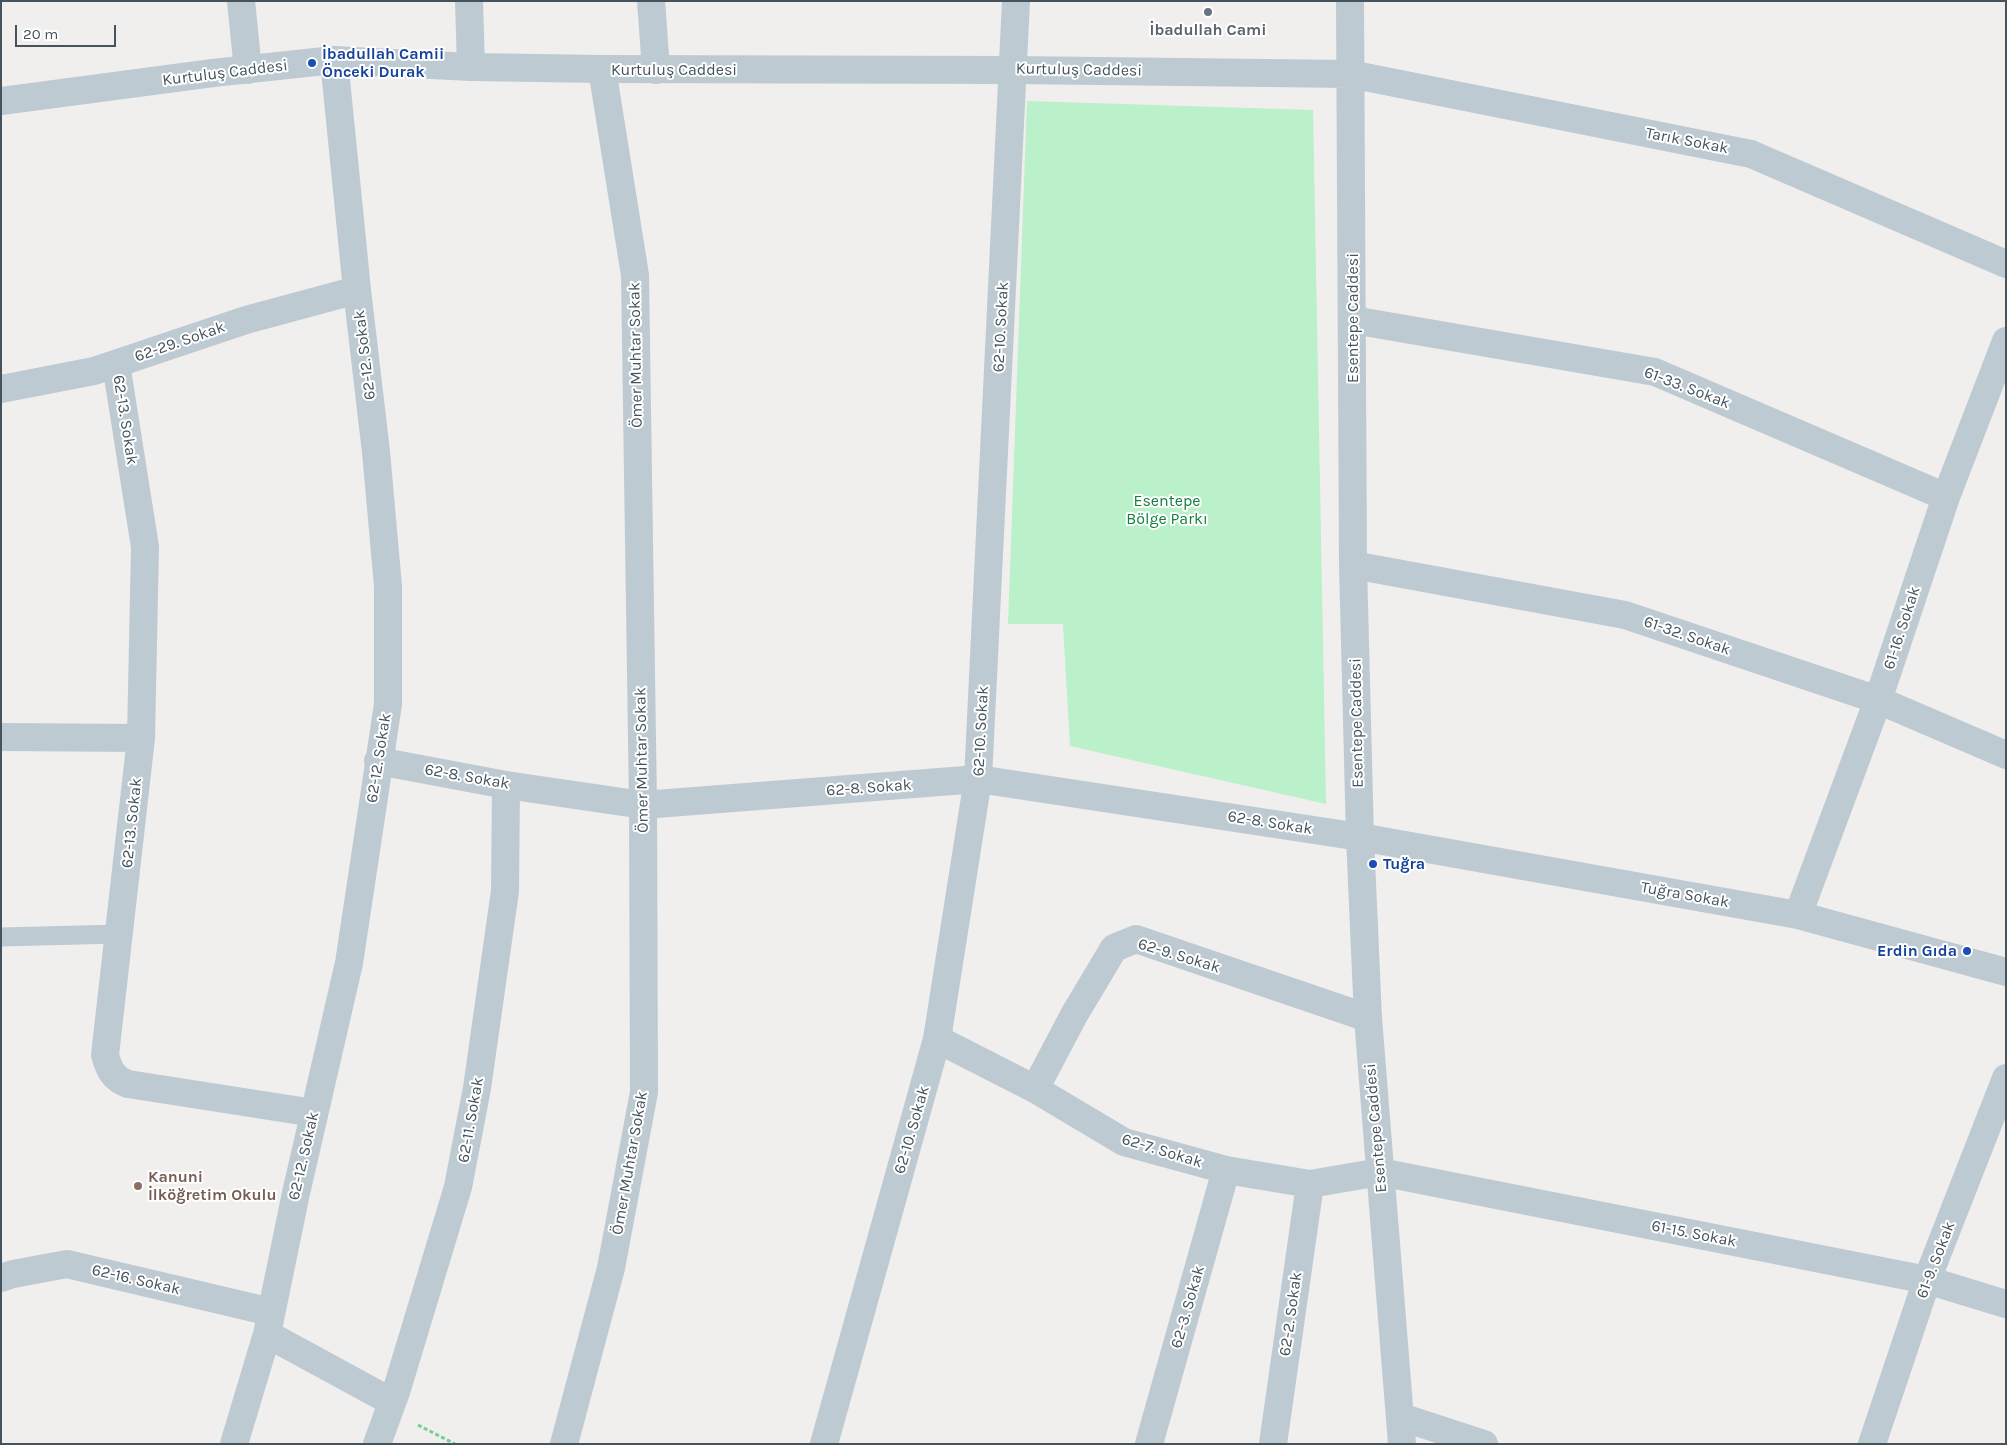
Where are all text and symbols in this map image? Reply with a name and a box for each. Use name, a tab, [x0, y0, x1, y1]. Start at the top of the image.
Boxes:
marker: İbadullah Cami	[1202, 6, 1214, 18]
scale bar	[18, 15, 119, 47]
place label: İbadullah Cami	[1150, 20, 1266, 40]
text: 20 m	[23, 25, 58, 43]
place label: İbadullah Camii Önceki Durak	[322, 44, 444, 82]
street label: Kurtuluş Caddesi	[161, 56, 289, 90]
marker: İbadullah Camii Önceki Durak	[306, 57, 318, 69]
street label: Kurtuluş Caddesi	[1016, 59, 1142, 81]
street label: Kurtuluş Caddesi	[611, 60, 737, 80]
street label: Tarık Sokak	[1644, 124, 1730, 158]
street label: Esentepe Caddesi	[1343, 253, 1363, 383]
street label: 62-10. Sokak	[989, 281, 1013, 373]
street label: Ömer Muhtar Sokak	[625, 282, 647, 428]
street label: 62-12. Sokak	[350, 309, 380, 401]
street label: 62-29. Sokak	[132, 318, 228, 366]
street label: 61-33. Sokak	[1641, 363, 1733, 413]
street label: 62-13. Sokak	[108, 374, 142, 466]
park label: Esentepe Bölge Parkı	[1126, 491, 1208, 529]
street label: 61-16. Sokak	[1880, 584, 1924, 672]
street label: 61-32. Sokak	[1641, 612, 1733, 660]
street label: Esentepe Caddesi	[1346, 658, 1368, 788]
street label: 62-10. Sokak	[969, 685, 993, 777]
street label: Ömer Muhtar Sokak	[631, 687, 653, 833]
street label: 62-12. Sokak	[362, 712, 396, 804]
street label: 62-8. Sokak	[423, 760, 511, 794]
street label: 62-8. Sokak	[826, 775, 912, 801]
street label: 62-13. Sokak	[118, 777, 146, 869]
street label: 62-8. Sokak	[1226, 807, 1314, 839]
place label: Tuğra	[1383, 854, 1425, 874]
marker: Tuğra	[1367, 858, 1379, 870]
street label: Tuğra Sokak	[1639, 878, 1731, 912]
street label: 62-9. Sokak	[1135, 934, 1223, 978]
place label: Erdin Gıda	[1877, 941, 1957, 961]
marker: Erdin Gıda	[1961, 945, 1973, 957]
street label: Esentepe Caddesi	[1361, 1062, 1391, 1194]
street label: 62-11. Sokak	[454, 1076, 488, 1164]
street label: 62-10. Sokak	[890, 1084, 934, 1176]
street label: Ömer Muhtar Sokak	[608, 1090, 652, 1236]
street label: 62-12. Sokak	[284, 1110, 324, 1202]
street label: 62-7. Sokak	[1119, 1130, 1205, 1172]
place label: Kanuni İlköğretim Okulu	[148, 1167, 276, 1205]
marker: Kanuni İlköğretim Okulu	[132, 1180, 144, 1192]
street label: 61-15. Sokak	[1650, 1216, 1738, 1252]
street label: 61-9. Sokak	[1912, 1219, 1960, 1301]
street label: 62-16. Sokak	[90, 1260, 182, 1300]
street label: 62-3. Sokak	[1167, 1263, 1209, 1351]
street label: 62-2. Sokak	[1276, 1270, 1306, 1358]

